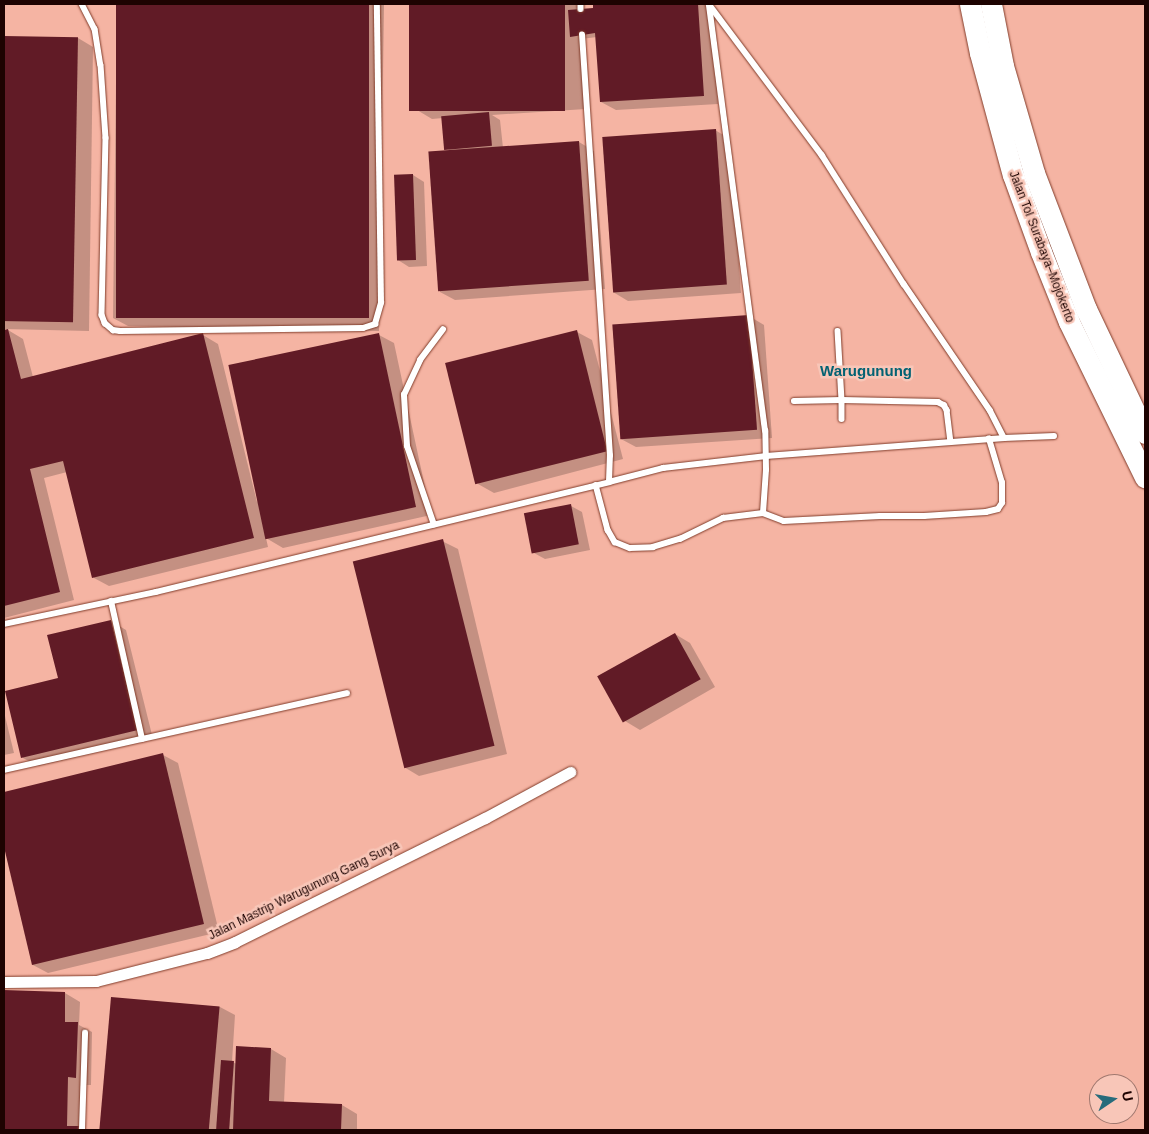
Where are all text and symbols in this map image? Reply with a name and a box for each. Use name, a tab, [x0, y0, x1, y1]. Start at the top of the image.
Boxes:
street label: Jalan Tol Surabaya–Mojokerto	[1005, 169, 1077, 325]
district label: Warugunung	[820, 362, 912, 380]
street label: Jalan Mastrip Warugunung Gang Surya	[206, 838, 402, 944]
north arrow	[1089, 1074, 1139, 1124]
text: U	[1119, 1089, 1137, 1103]

